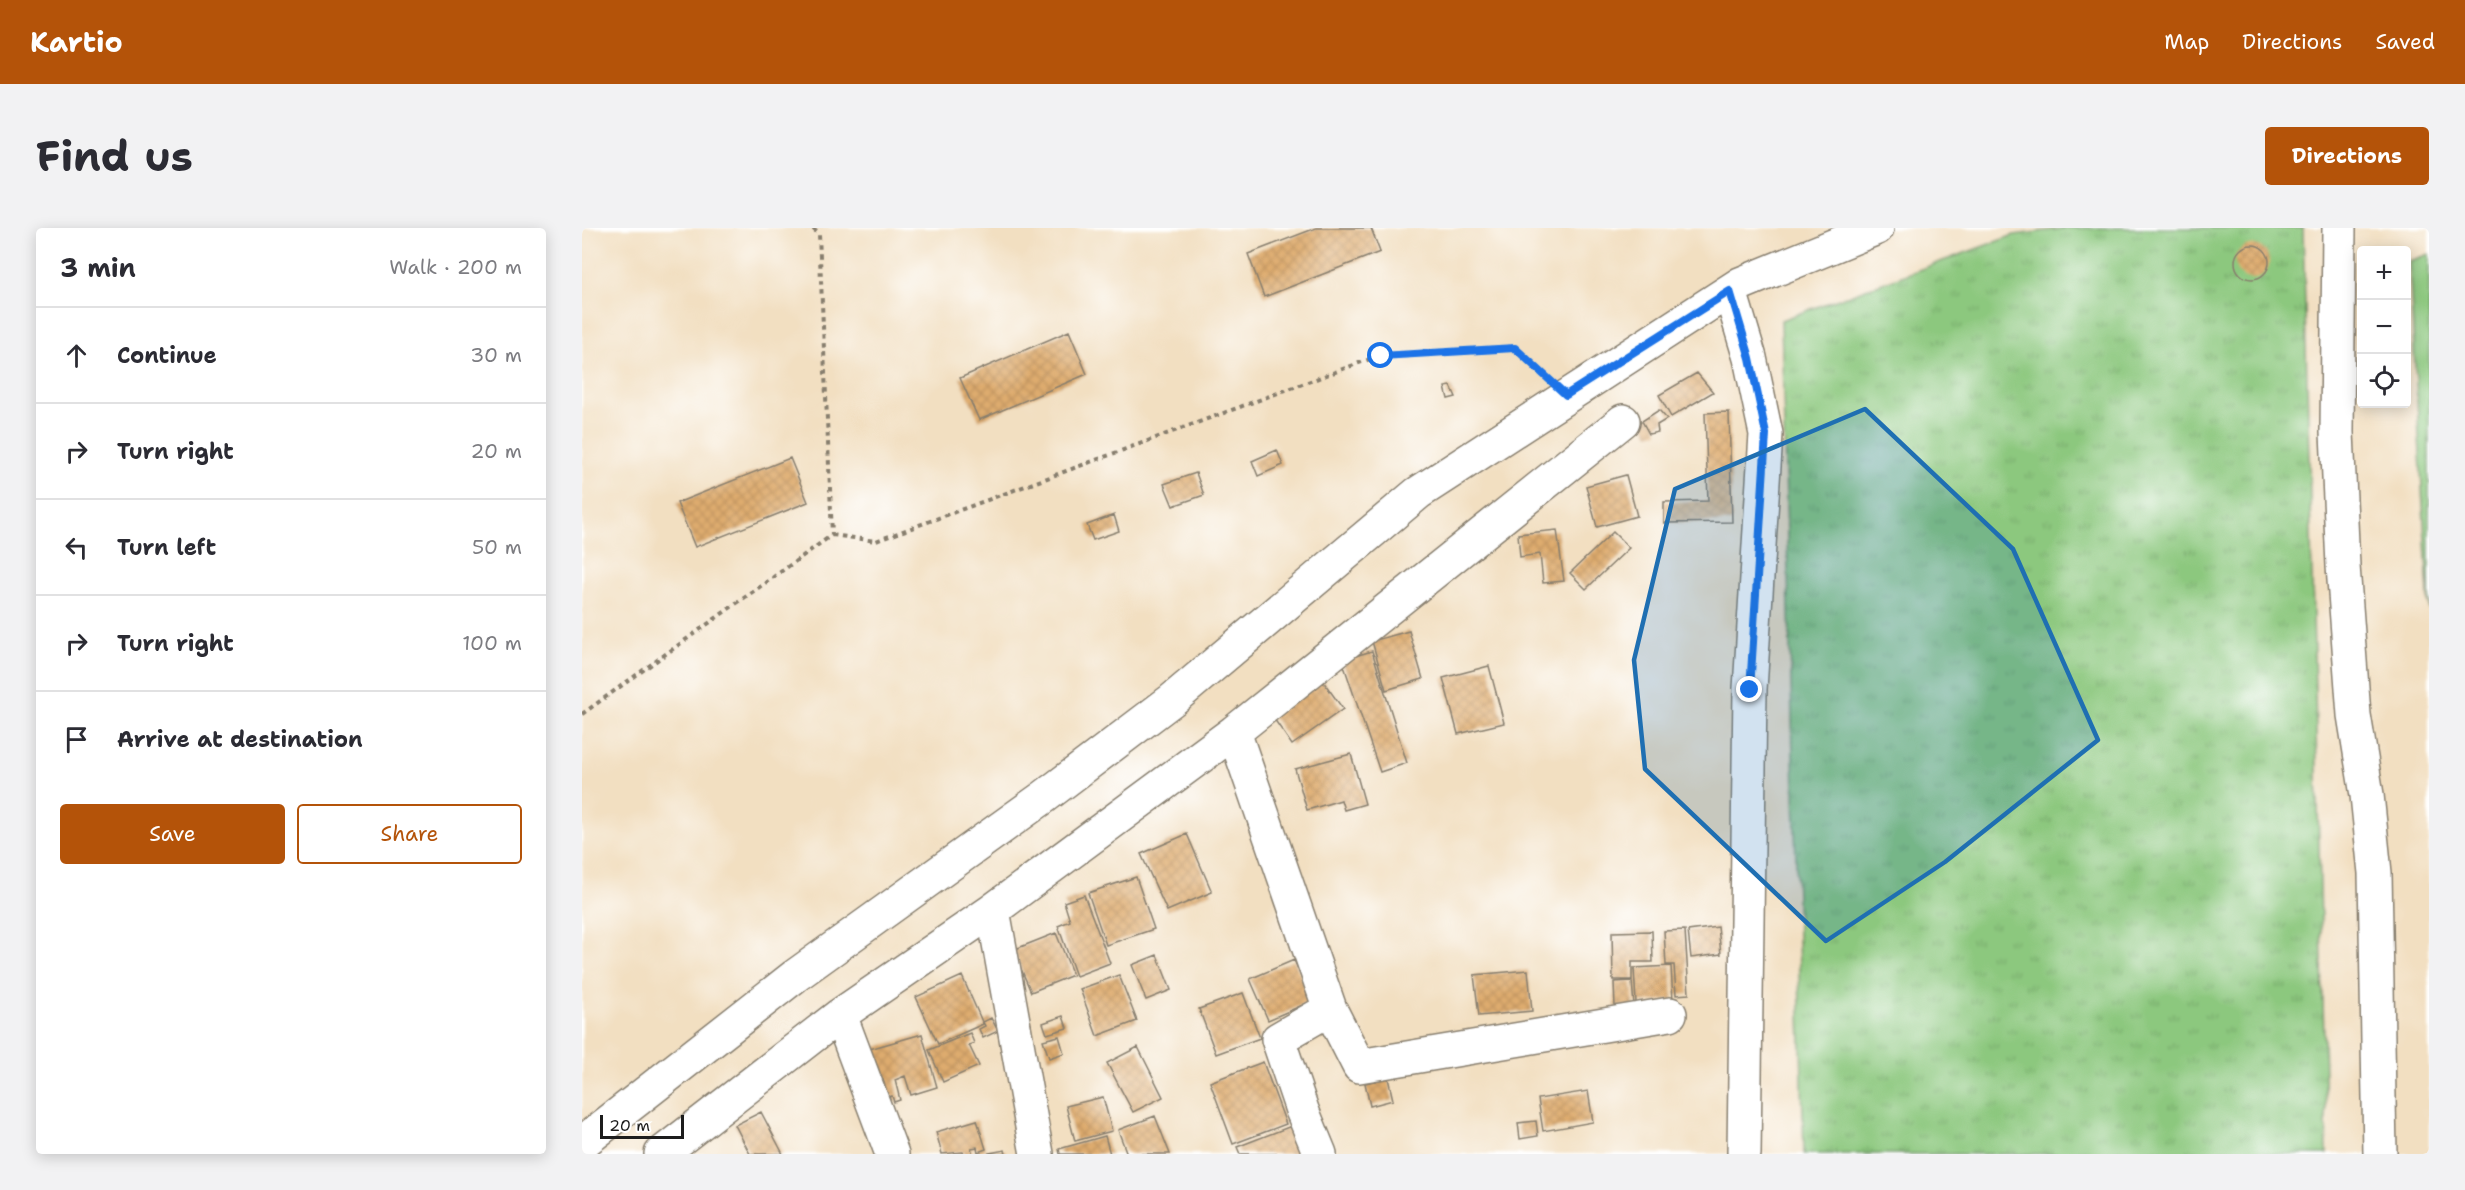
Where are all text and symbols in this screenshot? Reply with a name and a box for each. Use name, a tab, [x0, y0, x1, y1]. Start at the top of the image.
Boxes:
text: Kartio	[30, 23, 123, 61]
text: Map	[2164, 28, 2209, 56]
text: Directions	[2242, 28, 2342, 56]
text: Saved	[2375, 28, 2435, 56]
button: Directions	[2265, 127, 2429, 185]
text: Find us	[36, 128, 193, 184]
map controls	[2357, 246, 2411, 408]
button: +	[2357, 246, 2411, 300]
text: 3 min	[60, 250, 136, 285]
text: Walk · 200 m	[389, 254, 522, 280]
button: −	[2357, 300, 2411, 354]
icon: ahead	[60, 339, 93, 372]
text: Continue	[117, 341, 217, 370]
text: 30 m	[470, 342, 522, 368]
route start	[1367, 342, 1393, 368]
button: locate	[2357, 354, 2411, 408]
icon: right	[60, 435, 93, 468]
text: Turn right	[117, 437, 234, 466]
text: 20 m	[471, 438, 522, 464]
icon: left	[60, 531, 93, 564]
text: Turn left	[117, 533, 216, 562]
text: 50 m	[472, 534, 522, 560]
icon: right	[60, 627, 93, 660]
text: Turn right	[117, 629, 234, 658]
text: 100 m	[462, 630, 522, 656]
route end	[1736, 676, 1762, 702]
icon: arrive	[60, 723, 93, 756]
text: Arrive at destination	[117, 725, 363, 754]
button: Save	[60, 804, 285, 864]
button: Share	[297, 804, 522, 864]
scale bar	[600, 1112, 684, 1140]
text: 20 m	[609, 1115, 650, 1136]

